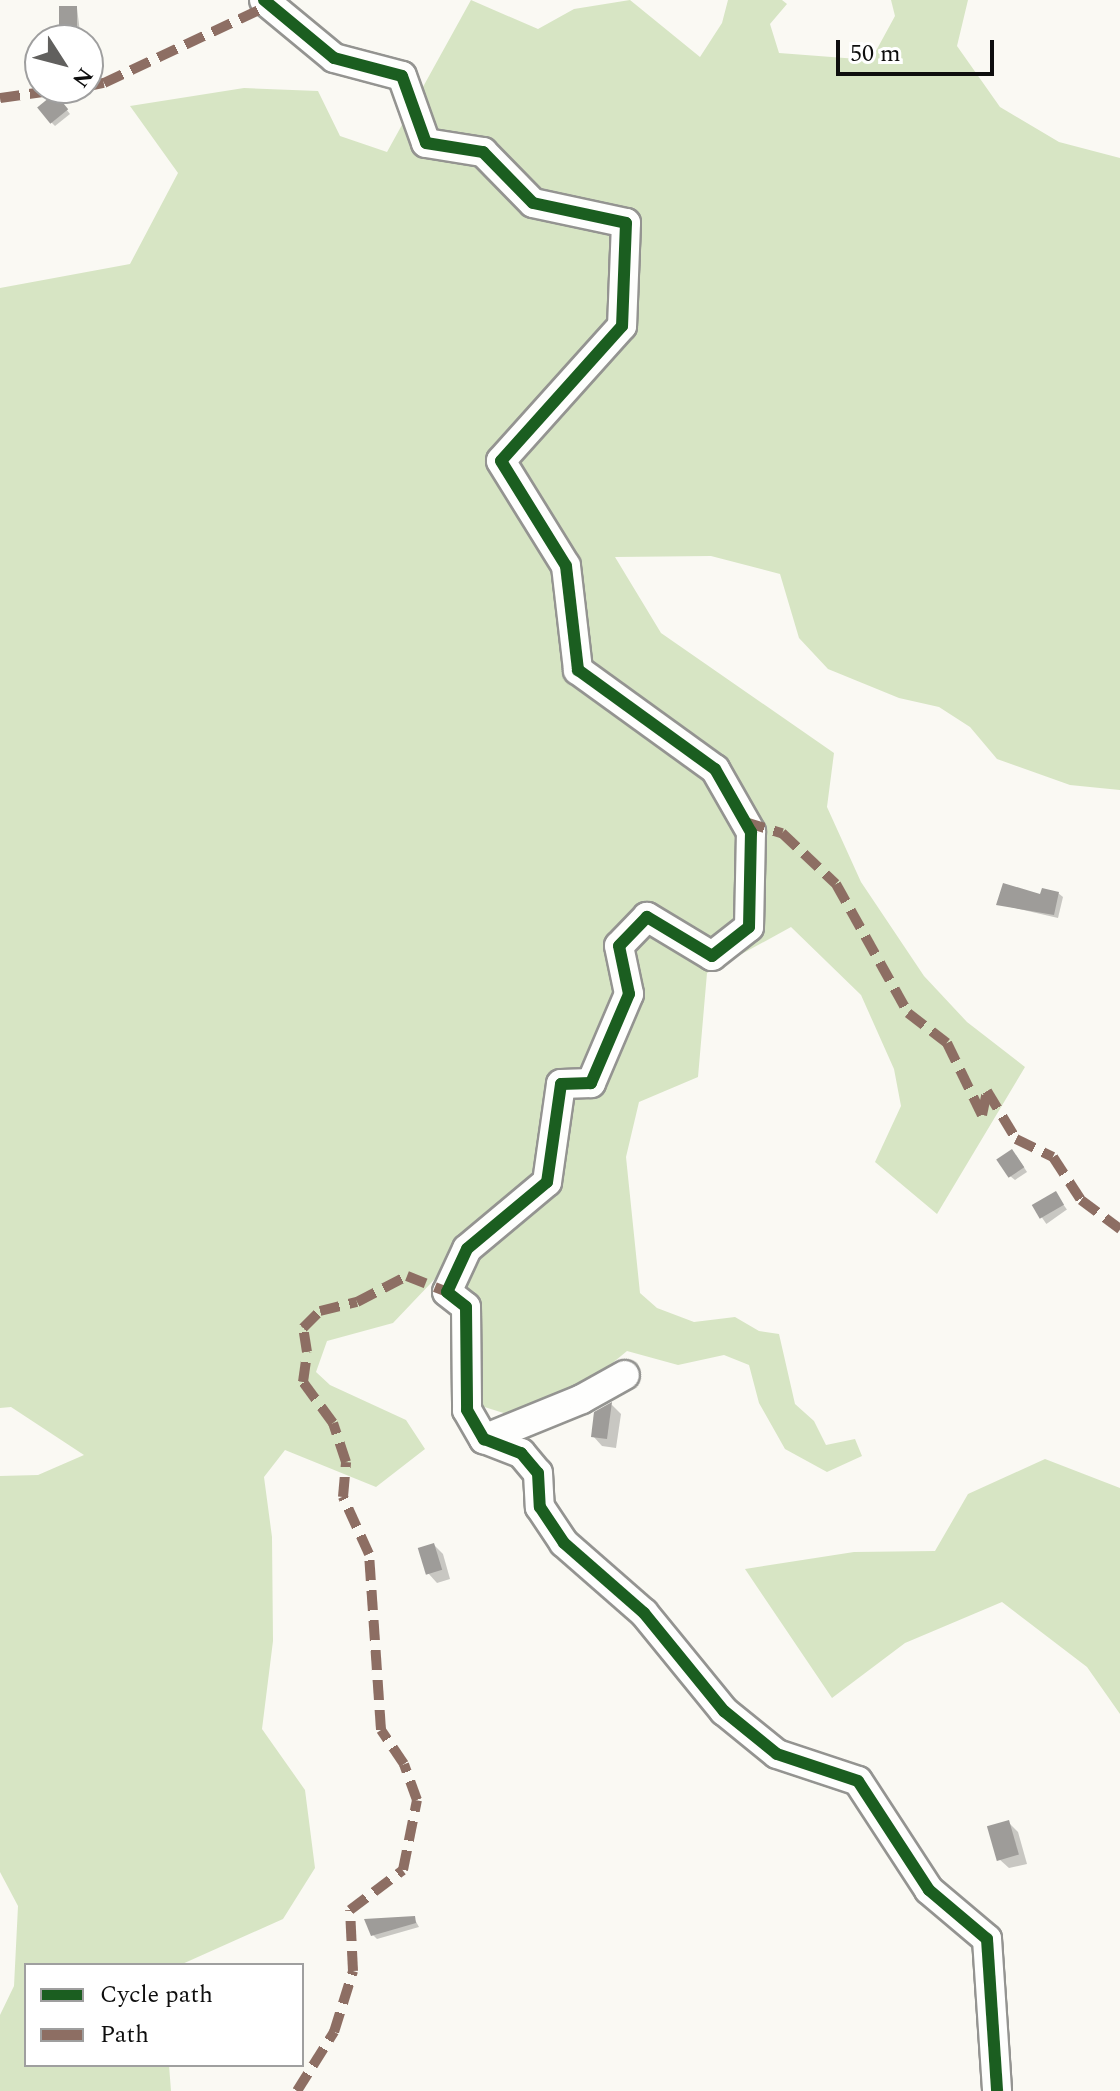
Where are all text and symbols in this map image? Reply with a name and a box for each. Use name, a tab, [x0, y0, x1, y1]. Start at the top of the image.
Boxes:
north arrow	[24, 24, 104, 104]
scale bar	[840, 24, 998, 74]
text: 50 m	[850, 36, 901, 72]
text: N	[64, 60, 101, 94]
legend	[24, 1963, 304, 2067]
text: Cycle path	[100, 1977, 213, 2013]
text: Path	[100, 2017, 149, 2053]

